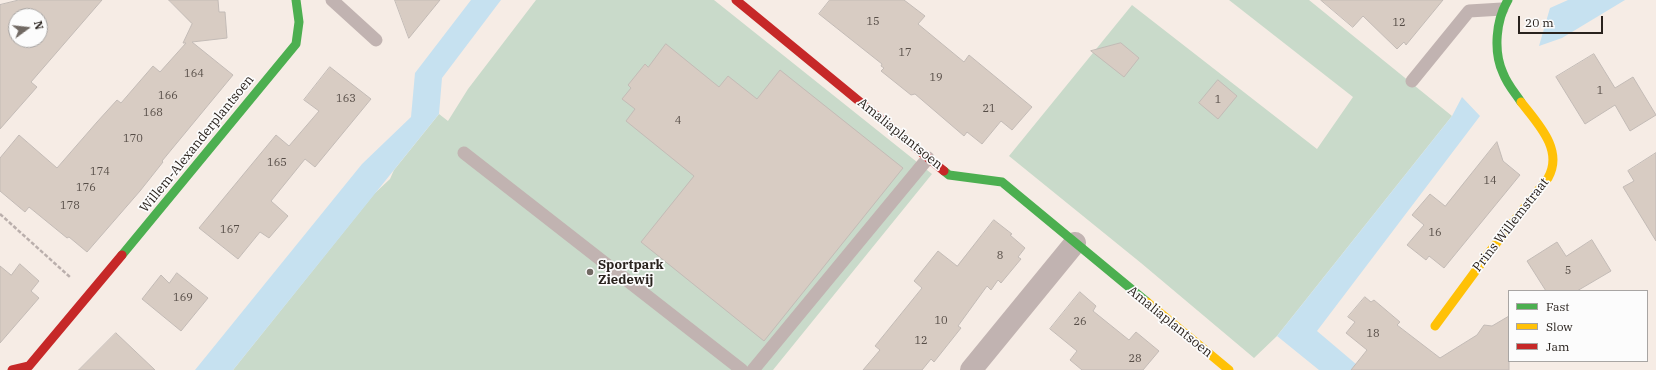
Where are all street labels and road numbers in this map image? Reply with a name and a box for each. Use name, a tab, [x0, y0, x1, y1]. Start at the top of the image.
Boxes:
street label: Willem-Alexanderplantsoen	[137, 72, 257, 216]
street label: Amaliaplantsoen	[855, 95, 945, 173]
street label: Prins Willemstraat	[1470, 175, 1552, 275]
street label: Amaliaplantsoen	[1125, 283, 1215, 361]

